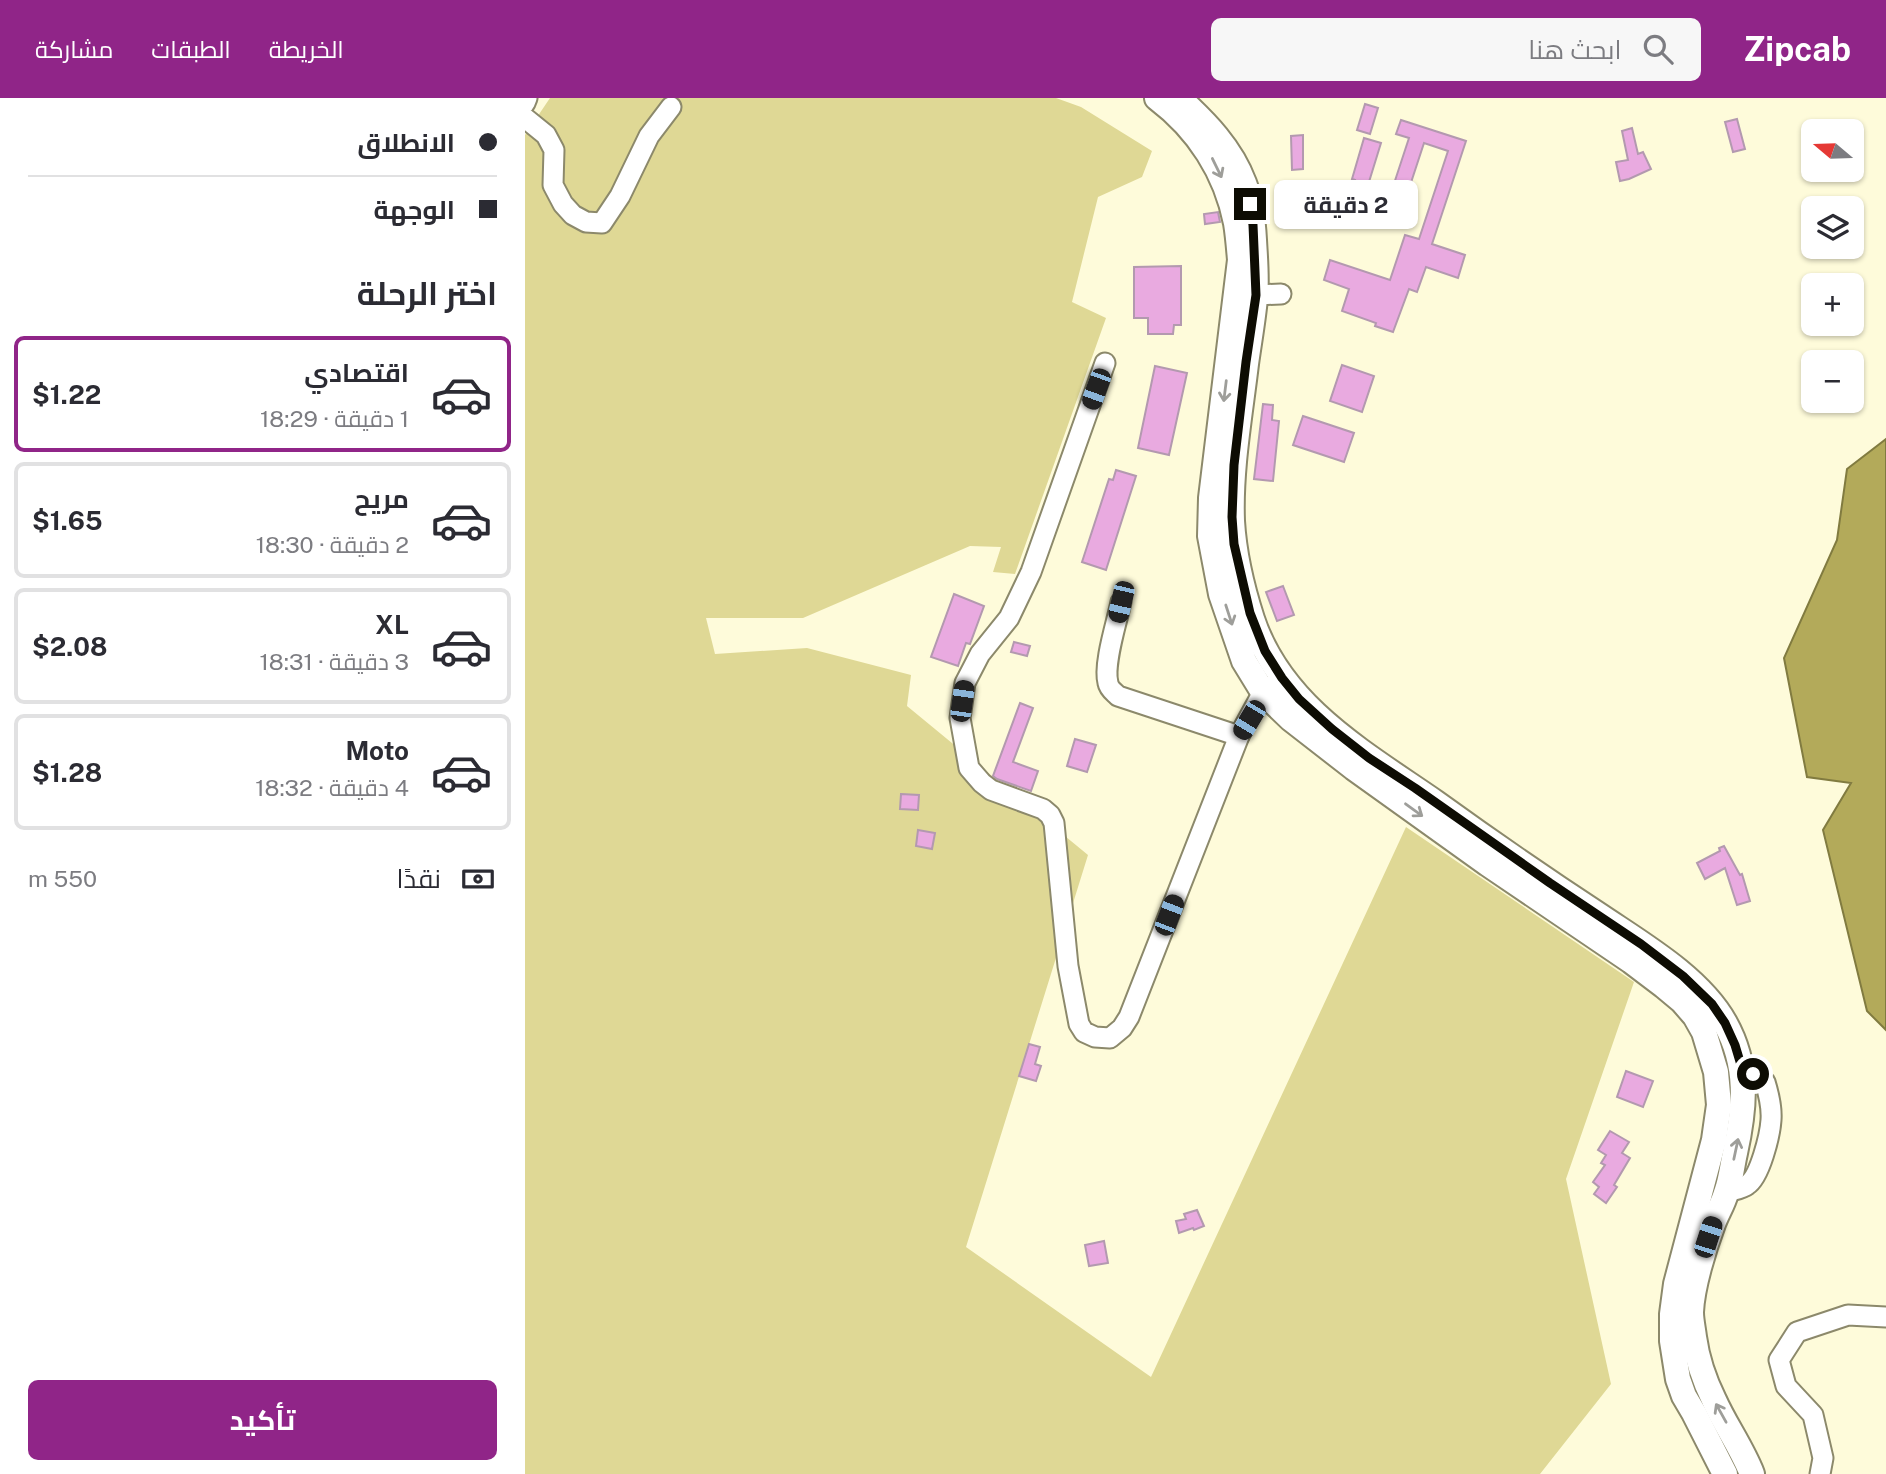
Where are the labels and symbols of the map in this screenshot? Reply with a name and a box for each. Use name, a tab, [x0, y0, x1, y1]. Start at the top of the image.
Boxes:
north arrow	[1801, 119, 1864, 182]
one-way arrow	[1210, 157, 1224, 178]
callout: 2 دقيقة	[1275, 180, 1418, 228]
route end	[1234, 188, 1266, 220]
car	[1079, 366, 1114, 412]
one-way arrow	[1218, 379, 1231, 401]
car	[1107, 579, 1136, 625]
one-way arrow	[1223, 604, 1236, 626]
car	[949, 679, 976, 723]
car	[1230, 697, 1269, 743]
one-way arrow	[1404, 803, 1423, 817]
car	[1152, 892, 1187, 938]
route start	[1737, 1058, 1769, 1090]
one-way arrow	[1730, 1138, 1743, 1161]
car	[1692, 1214, 1725, 1260]
one-way arrow	[1713, 1404, 1727, 1424]

